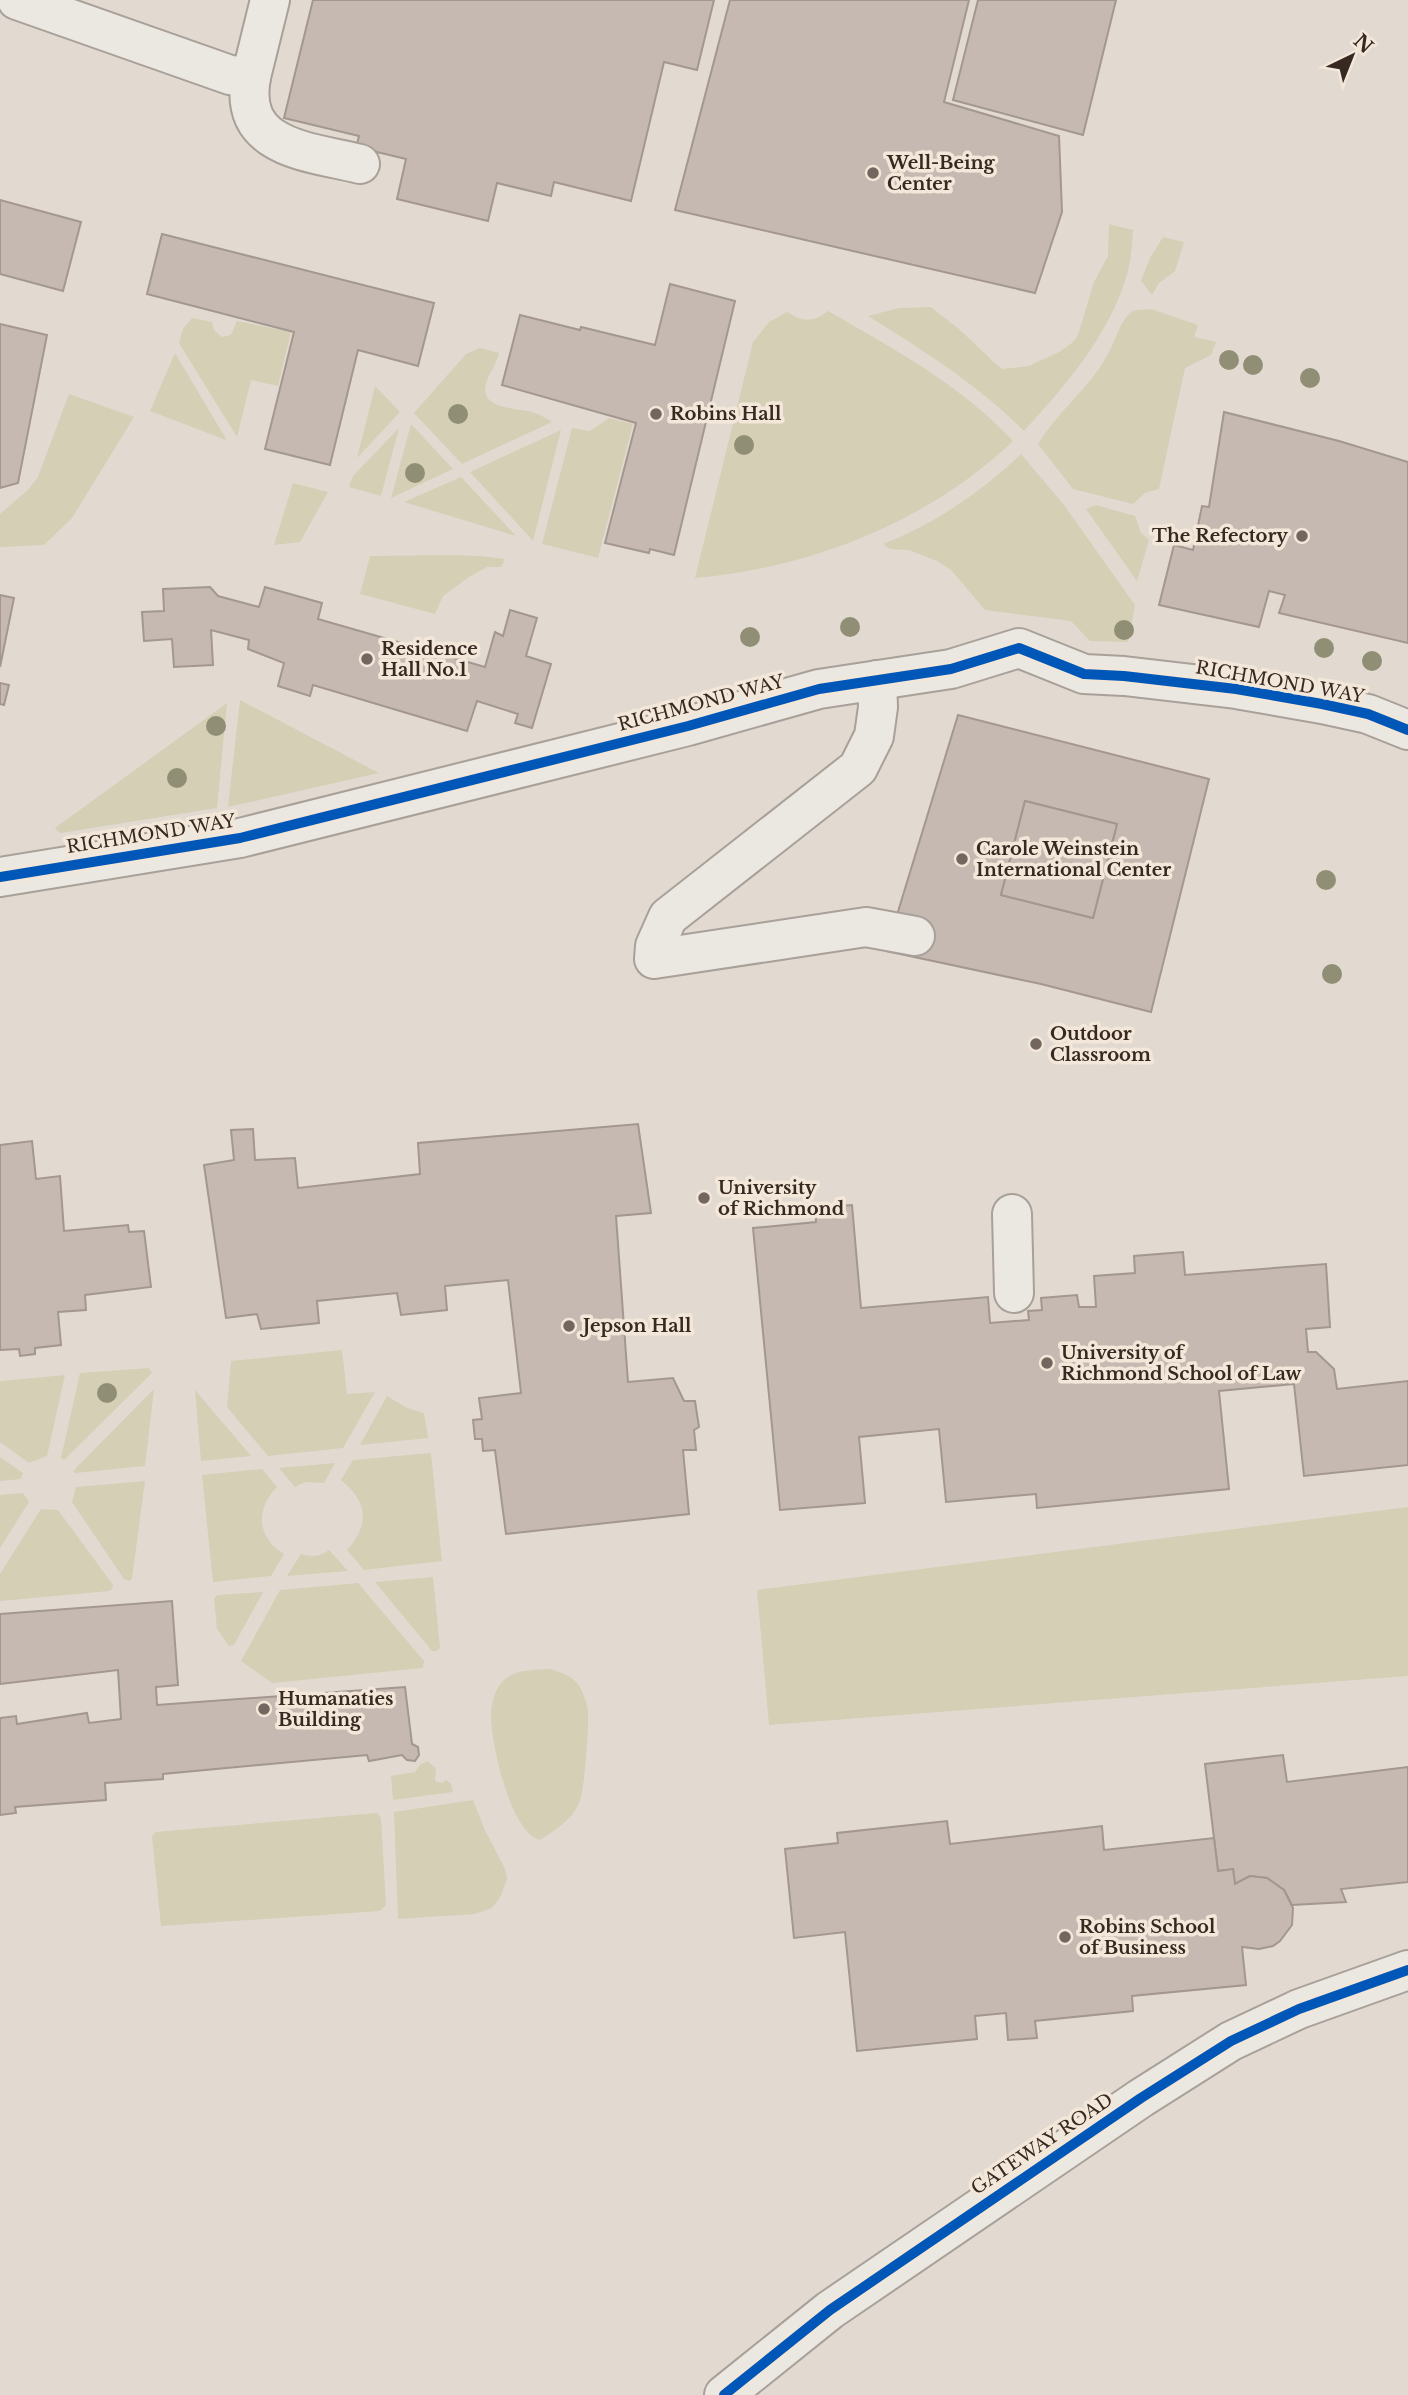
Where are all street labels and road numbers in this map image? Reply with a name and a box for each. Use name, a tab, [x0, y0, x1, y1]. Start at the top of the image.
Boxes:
street label: RICHMOND WAY	[1194, 656, 1367, 708]
street label: RICHMOND WAY	[616, 670, 787, 736]
street label: RICHMOND WAY	[65, 810, 238, 858]
street label: GATEWAY ROAD	[967, 2089, 1117, 2199]

